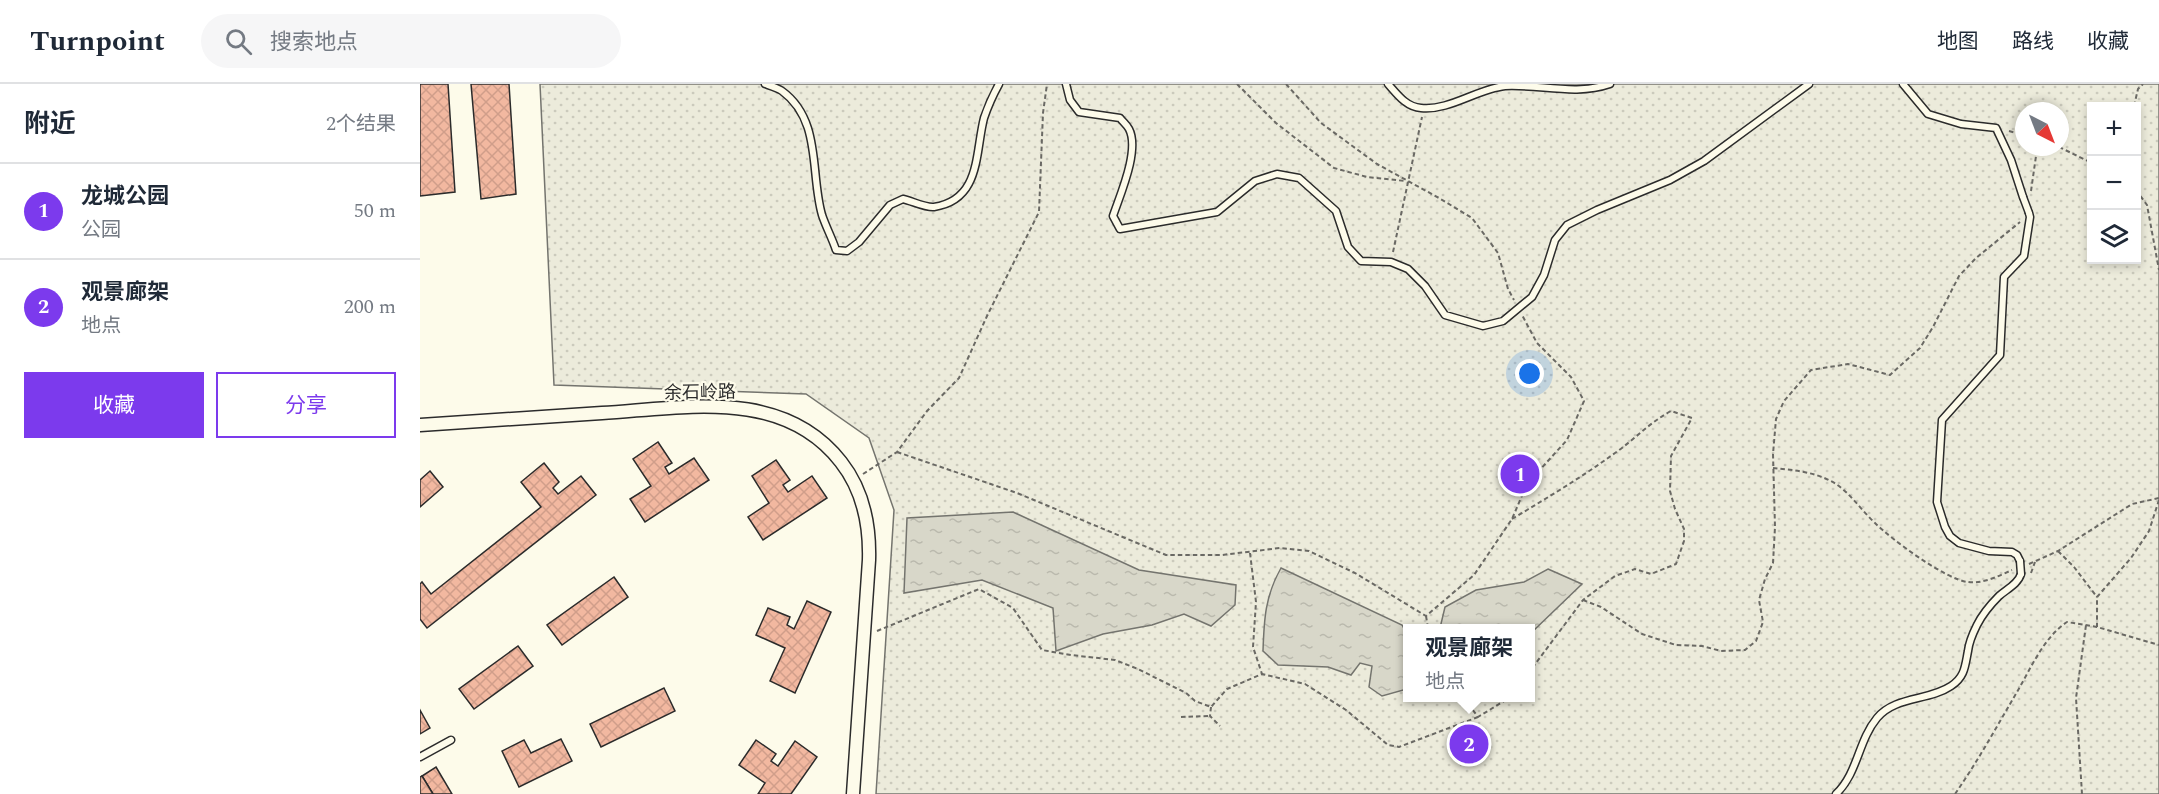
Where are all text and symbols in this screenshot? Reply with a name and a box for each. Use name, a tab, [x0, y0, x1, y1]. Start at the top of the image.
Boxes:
search box	[201, 14, 621, 68]
text: Turnpoint	[30, 20, 165, 63]
icon: search	[222, 25, 255, 58]
text: 搜索地点	[270, 26, 358, 59]
text: 地图	[1937, 26, 1979, 58]
text: 路线	[2012, 26, 2054, 58]
text: 收藏	[2087, 26, 2129, 58]
north arrow	[2015, 102, 2069, 156]
map controls	[2087, 102, 2141, 264]
button: +	[2087, 102, 2141, 156]
text: 附近	[24, 104, 76, 144]
text: 2个结果	[326, 109, 396, 139]
button: −	[2087, 156, 2141, 210]
text: 龙城公园	[81, 180, 169, 213]
text: 1	[38, 196, 49, 226]
text: 50 m	[354, 196, 396, 226]
button: layers	[2087, 210, 2141, 264]
text: 公园	[81, 215, 121, 245]
text: 观景廊架	[81, 276, 169, 309]
text: 2	[38, 292, 49, 322]
text: 200 m	[344, 292, 396, 322]
text: 地点	[81, 311, 121, 341]
your location	[1515, 359, 1544, 388]
button: 收藏	[24, 372, 204, 438]
button: 分享	[216, 372, 396, 438]
street label: 余石岭路	[664, 378, 736, 407]
pin: 1	[1500, 452, 1540, 496]
popup	[1403, 624, 1535, 702]
text: 观景廊架	[1425, 632, 1513, 665]
text: 地点	[1425, 667, 1465, 697]
pin: 2	[1450, 722, 1488, 766]

